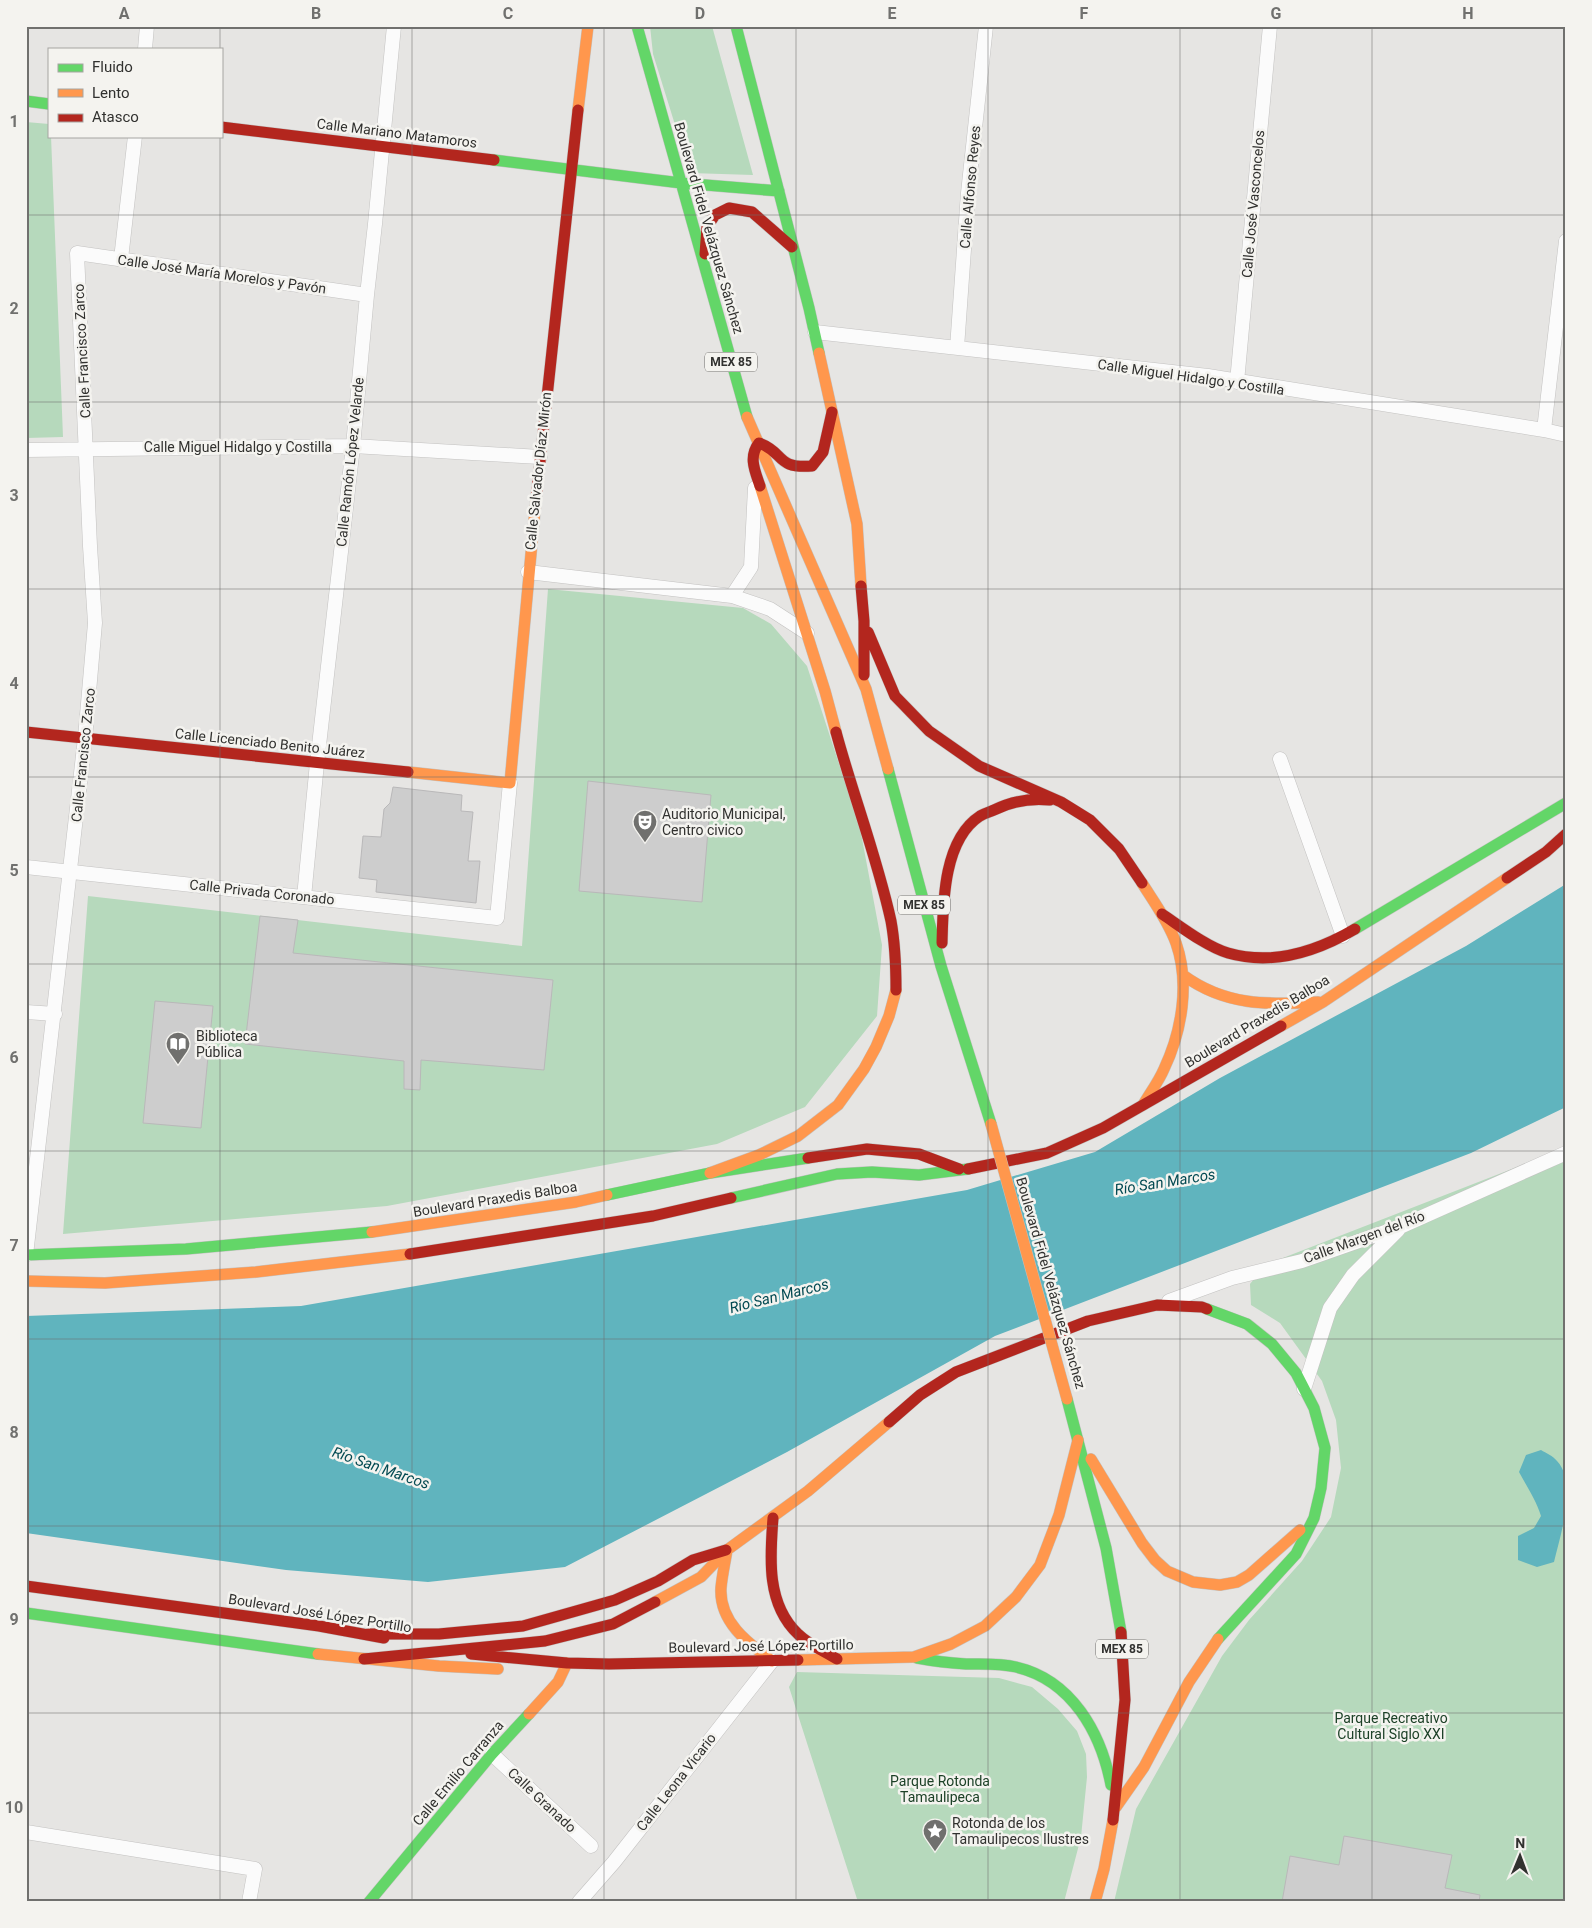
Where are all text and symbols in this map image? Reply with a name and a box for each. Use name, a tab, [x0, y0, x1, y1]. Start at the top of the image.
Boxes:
text: A	[119, 4, 130, 23]
text: B	[311, 4, 321, 23]
text: C	[503, 4, 513, 23]
text: D	[695, 4, 705, 23]
text: E	[888, 4, 897, 23]
text: F	[1080, 4, 1089, 23]
text: G	[1271, 4, 1282, 23]
text: H	[1462, 4, 1474, 23]
legend	[48, 48, 222, 138]
text: Fluido	[92, 58, 133, 76]
text: Lento	[92, 84, 130, 102]
text: Atasco	[92, 108, 139, 126]
text: 1	[9, 112, 19, 131]
street label: Calle Mariano Matamoros	[316, 115, 478, 151]
street label: Boulevard Fidel Velázquez Sánchez	[671, 120, 747, 336]
street label: Calle Alfonso Reyes	[957, 125, 983, 249]
street label: Calle José Vasconcelos	[1239, 130, 1267, 278]
street label: Calle José María Morelos y Pavón	[117, 251, 327, 297]
street label: Calle Francisco Zarco	[70, 283, 94, 419]
text: 2	[9, 299, 19, 318]
road number: MEX 85	[705, 352, 757, 372]
street label: Calle Miguel Hidalgo y Costilla	[1097, 356, 1285, 398]
street label: Calle Ramón López Velarde	[333, 376, 367, 548]
street label: Calle Salvador Díaz Mirón	[522, 391, 554, 551]
street label: Calle Miguel Hidalgo y Costilla	[144, 439, 332, 455]
text: 3	[9, 486, 19, 505]
text: 4	[9, 674, 19, 693]
street label: Calle Francisco Zarco	[68, 687, 98, 823]
street label: Calle Licenciado Benito Juárez	[174, 725, 366, 761]
place label: Auditorio Municipal, Centro civico	[662, 806, 786, 838]
theatre icon: Auditorio Municipal, Centro civico	[632, 809, 658, 843]
text: 5	[9, 861, 19, 880]
street label: Calle Privada Coronado	[189, 876, 335, 908]
road number: MEX 85	[898, 896, 950, 914]
street label: Boulevard Praxedis Balboa	[1182, 971, 1332, 1071]
place label: Biblioteca Pública	[196, 1028, 258, 1060]
library icon: Biblioteca Pública	[165, 1031, 191, 1065]
text: 6	[9, 1048, 19, 1067]
water label: Río San Marcos	[1113, 1165, 1217, 1199]
street label: Boulevard Fidel Velázquez Sánchez	[1013, 1175, 1089, 1391]
street label: Boulevard Praxedis Balboa	[412, 1178, 578, 1220]
street label: Calle Margen del Río	[1301, 1208, 1427, 1266]
text: 7	[9, 1236, 19, 1255]
water label: Río San Marcos	[727, 1275, 831, 1317]
text: 8	[9, 1423, 19, 1442]
water label: Río San Marcos	[330, 1443, 432, 1493]
street label: Boulevard José López Portillo	[227, 1591, 413, 1635]
text: 9	[9, 1610, 19, 1629]
street label: Boulevard José López Portillo	[668, 1636, 854, 1656]
road number: MEX 85	[1096, 1640, 1148, 1658]
park label: Parque Recreativo Cultural Siglo XXI	[1334, 1710, 1448, 1742]
street label: Calle Emilio Carranza	[409, 1717, 507, 1829]
street label: Calle Leona Vicario	[633, 1730, 719, 1834]
street label: Calle Granado	[505, 1764, 579, 1836]
park label: Parque Rotonda Tamaulipeca	[890, 1773, 990, 1805]
text: 10	[5, 1798, 23, 1817]
place label: Rotonda de los Tamaulipecos Ilustres	[952, 1815, 1089, 1847]
place icon: Rotonda de los Tamaulipecos Ilustres	[922, 1818, 948, 1852]
north arrow	[1494, 1830, 1544, 1880]
text: N	[1515, 1835, 1525, 1851]

